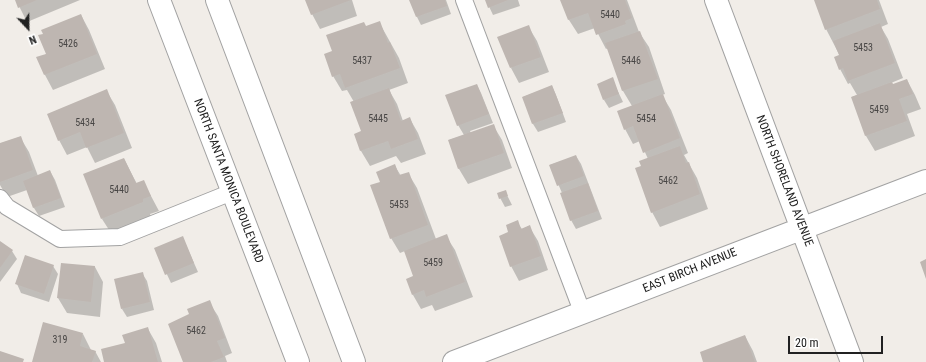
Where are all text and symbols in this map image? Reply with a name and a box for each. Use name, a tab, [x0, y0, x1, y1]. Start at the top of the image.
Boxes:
north arrow	[8, 8, 48, 48]
house number: 5440	[600, 9, 620, 21]
text: N	[27, 32, 38, 47]
house number: 5426	[58, 38, 78, 50]
house number: 5453	[853, 42, 873, 54]
house number: 5437	[352, 55, 372, 67]
house number: 5446	[621, 55, 641, 67]
street label: NORTH SANTA MONICA BOULEVARD	[190, 97, 266, 265]
house number: 5459	[869, 104, 889, 116]
house number: 5445	[368, 113, 388, 125]
house number: 5454	[636, 113, 656, 125]
street label: NORTH SHORELAND AVENUE	[752, 113, 816, 249]
house number: 5434	[75, 117, 95, 129]
house number: 5462	[658, 175, 678, 187]
house number: 5440	[109, 184, 129, 196]
house number: 5453	[389, 199, 409, 211]
street label: EAST BIRCH AVENUE	[641, 246, 739, 296]
house number: 5459	[423, 257, 443, 269]
house number: 5462	[186, 325, 206, 337]
scale bar	[790, 328, 885, 354]
house number: 319	[53, 334, 67, 346]
text: 20 m	[795, 336, 819, 350]

